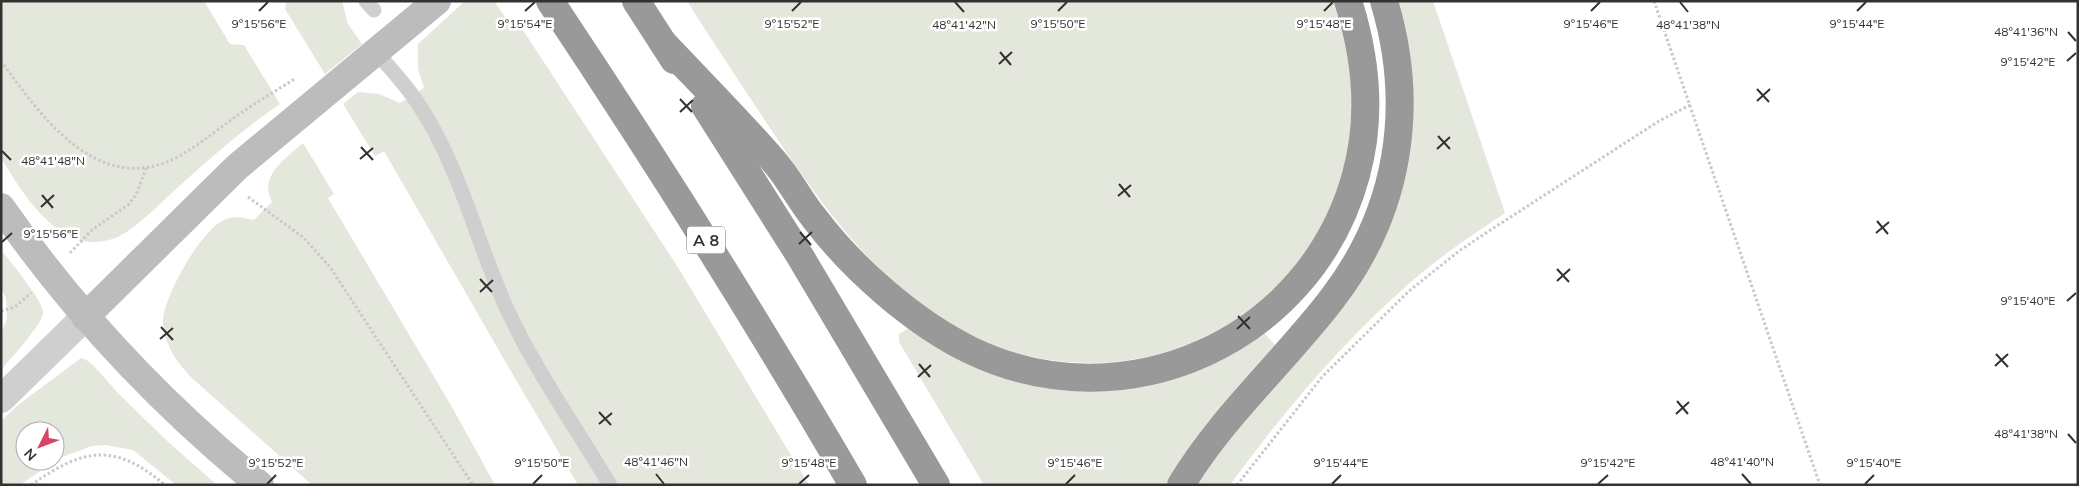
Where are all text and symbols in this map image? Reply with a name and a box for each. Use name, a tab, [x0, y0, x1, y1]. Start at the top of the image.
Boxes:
text: 9°15'56"E	[232, 16, 286, 31]
text: 9°15'54"E	[498, 16, 552, 31]
text: 9°15'52"E	[765, 16, 819, 31]
text: 9°15'50"E	[1031, 16, 1085, 31]
text: 9°15'48"E	[1297, 16, 1351, 31]
text: 9°15'46"E	[1564, 16, 1618, 31]
text: 9°15'44"E	[1830, 16, 1884, 31]
text: 48°41'42"N	[932, 17, 996, 32]
text: 48°41'38"N	[1656, 17, 1720, 32]
text: 48°41'36"N	[1994, 24, 2058, 39]
text: 9°15'42"E	[2001, 54, 2055, 69]
text: 48°41'48"N	[21, 153, 85, 168]
text: 9°15'56"E	[24, 226, 78, 241]
road number: A 8	[687, 226, 725, 254]
text: 9°15'40"E	[2001, 293, 2055, 308]
north arrow	[15, 421, 65, 471]
text: 48°41'38"N	[1994, 426, 2058, 441]
text: N	[20, 445, 41, 465]
text: 48°41'46"N	[624, 454, 688, 469]
text: 48°41'40"N	[1710, 454, 1774, 469]
text: 9°15'52"E	[249, 455, 303, 470]
text: 9°15'50"E	[515, 455, 569, 470]
text: 9°15'48"E	[782, 455, 836, 470]
text: 9°15'46"E	[1048, 455, 1102, 470]
text: 9°15'44"E	[1314, 455, 1368, 470]
text: 9°15'42"E	[1581, 455, 1635, 470]
text: 9°15'40"E	[1847, 455, 1901, 470]

